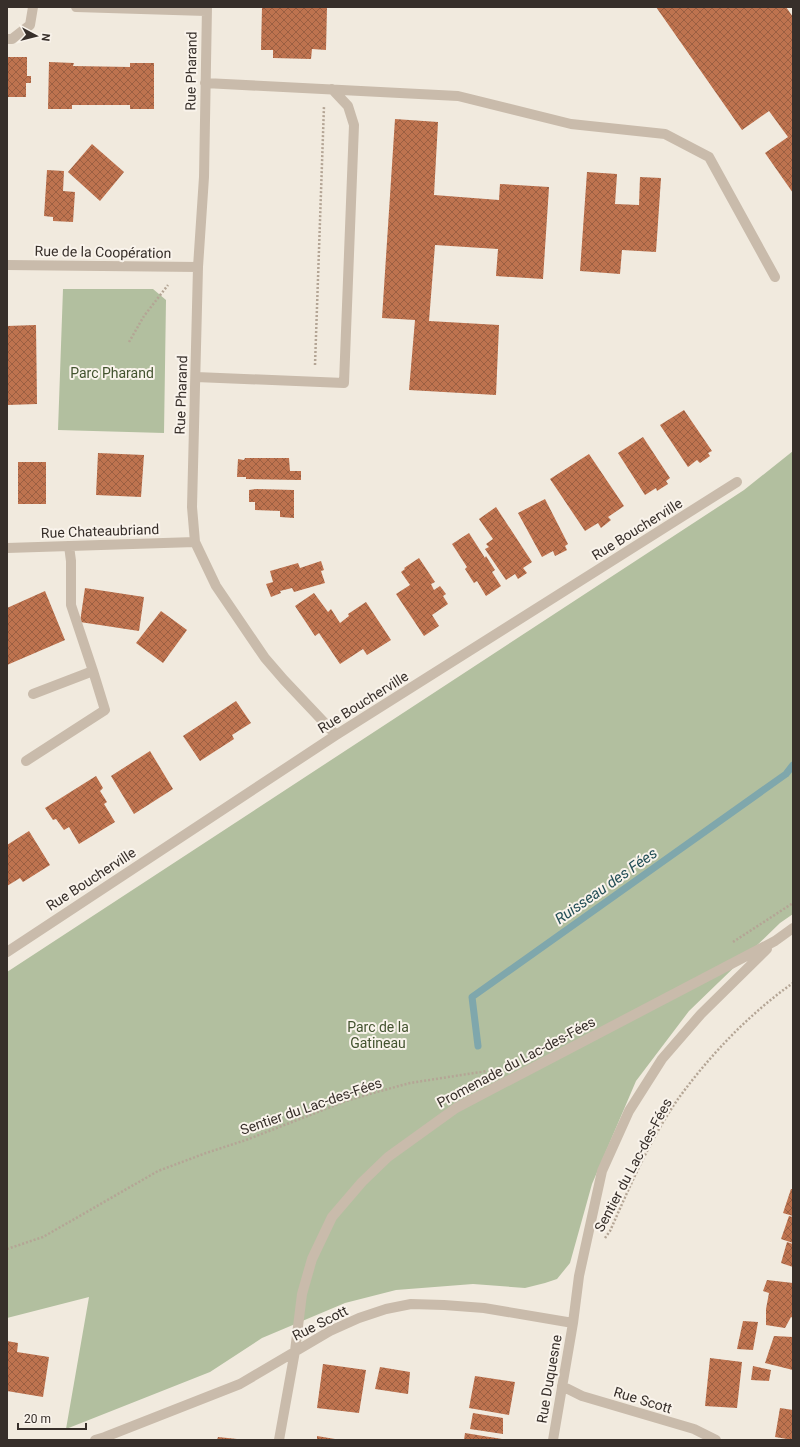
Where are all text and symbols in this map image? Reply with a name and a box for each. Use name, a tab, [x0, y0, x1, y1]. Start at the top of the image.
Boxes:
north arrow	[16, 16, 56, 56]
street label: Rue Pharand	[182, 31, 200, 111]
text: N	[38, 33, 52, 42]
street label: Rue de la Coopération	[35, 243, 171, 261]
street label: Rue Pharand	[172, 355, 190, 435]
park label: Parc Pharand	[70, 365, 154, 381]
street label: Rue Boucherville	[589, 495, 685, 563]
street label: Rue Chateaubriand	[41, 521, 159, 541]
street label: Rue Boucherville	[315, 668, 411, 736]
street label: Rue Boucherville	[43, 844, 139, 914]
water label: Ruisseau des Fées	[551, 844, 661, 928]
street label: Promenade du Lac-des-Fées	[434, 1013, 598, 1111]
park label: Parc de la Gatineau	[347, 1019, 409, 1051]
street label: Sentier du Lac-des-Fées	[238, 1074, 384, 1138]
street label: Sentier du Lac-des-Fées	[591, 1096, 675, 1234]
street label: Rue Scott	[290, 1302, 351, 1344]
street label: Rue Duquesne	[533, 1333, 565, 1425]
street label: Rue Scott	[612, 1384, 674, 1417]
scale bar	[18, 1405, 86, 1431]
text: 20 m	[24, 1412, 51, 1426]

